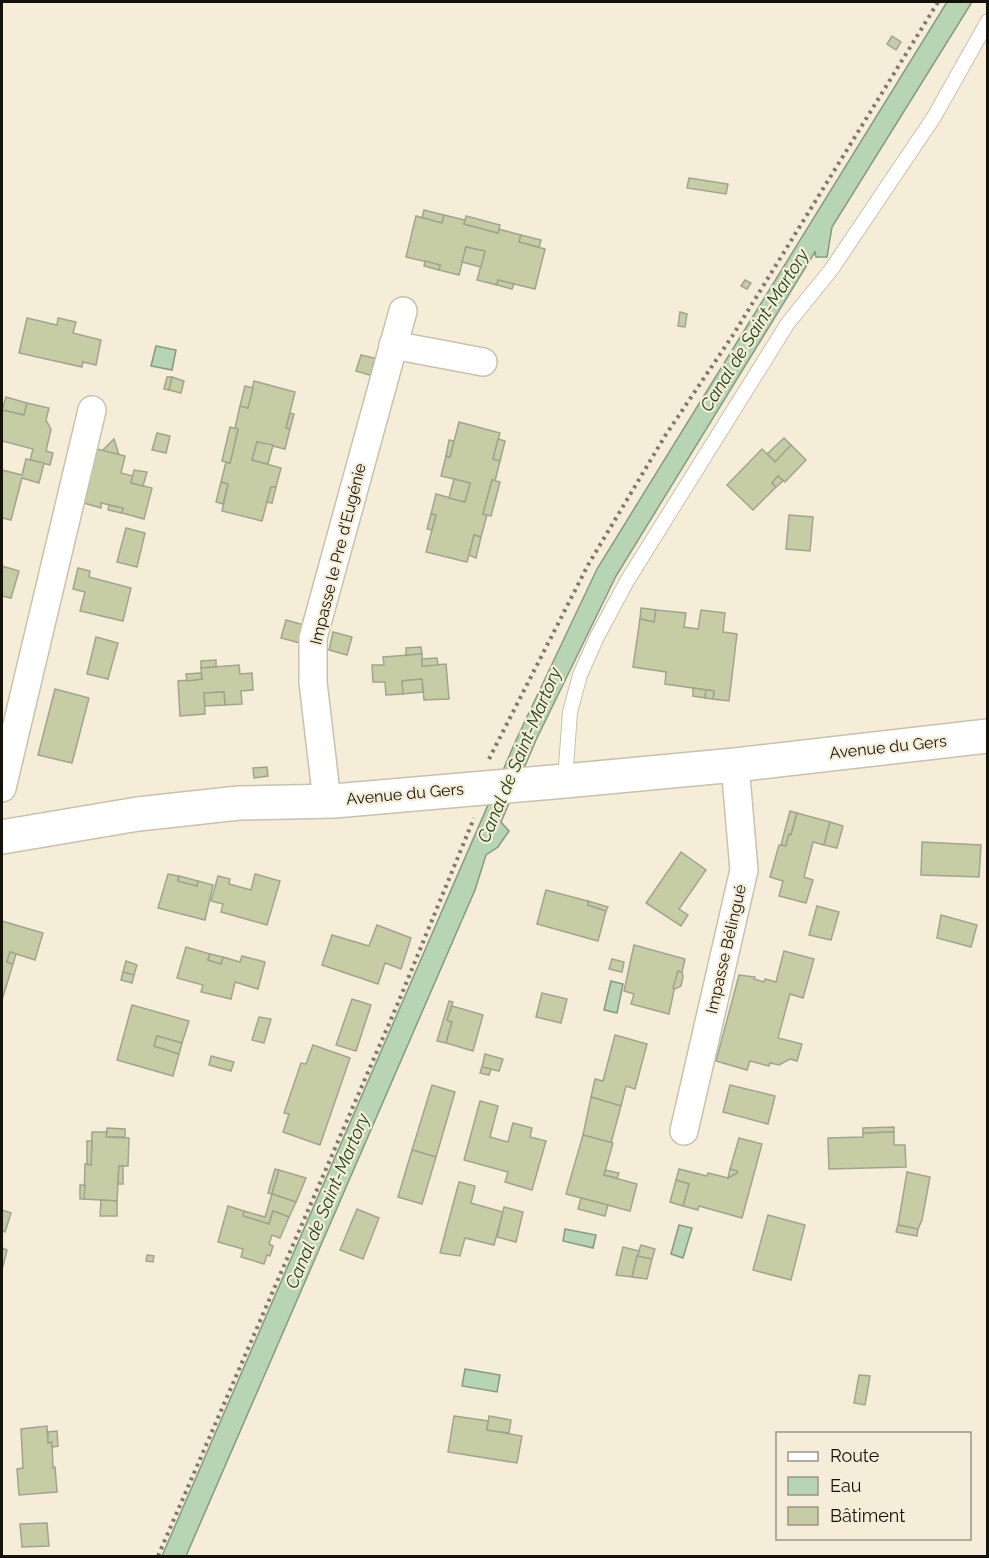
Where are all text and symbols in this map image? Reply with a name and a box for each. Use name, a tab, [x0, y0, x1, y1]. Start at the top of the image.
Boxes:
water label: Canal de Saint-Martory	[695, 244, 813, 415]
street label: Impasse le Pre d'Eugénie	[306, 461, 370, 647]
water label: Canal de Saint-Martory	[473, 663, 566, 846]
street label: Avenue du Gers	[828, 731, 948, 763]
street label: Avenue du Gers	[345, 779, 465, 809]
street label: Impasse Bélingué	[702, 882, 750, 1016]
water label: Canal de Saint-Martory	[281, 1109, 374, 1292]
legend	[776, 1432, 971, 1540]
text: Route	[830, 1445, 880, 1466]
text: Eau	[830, 1475, 861, 1496]
text: Bâtiment	[830, 1505, 905, 1526]

